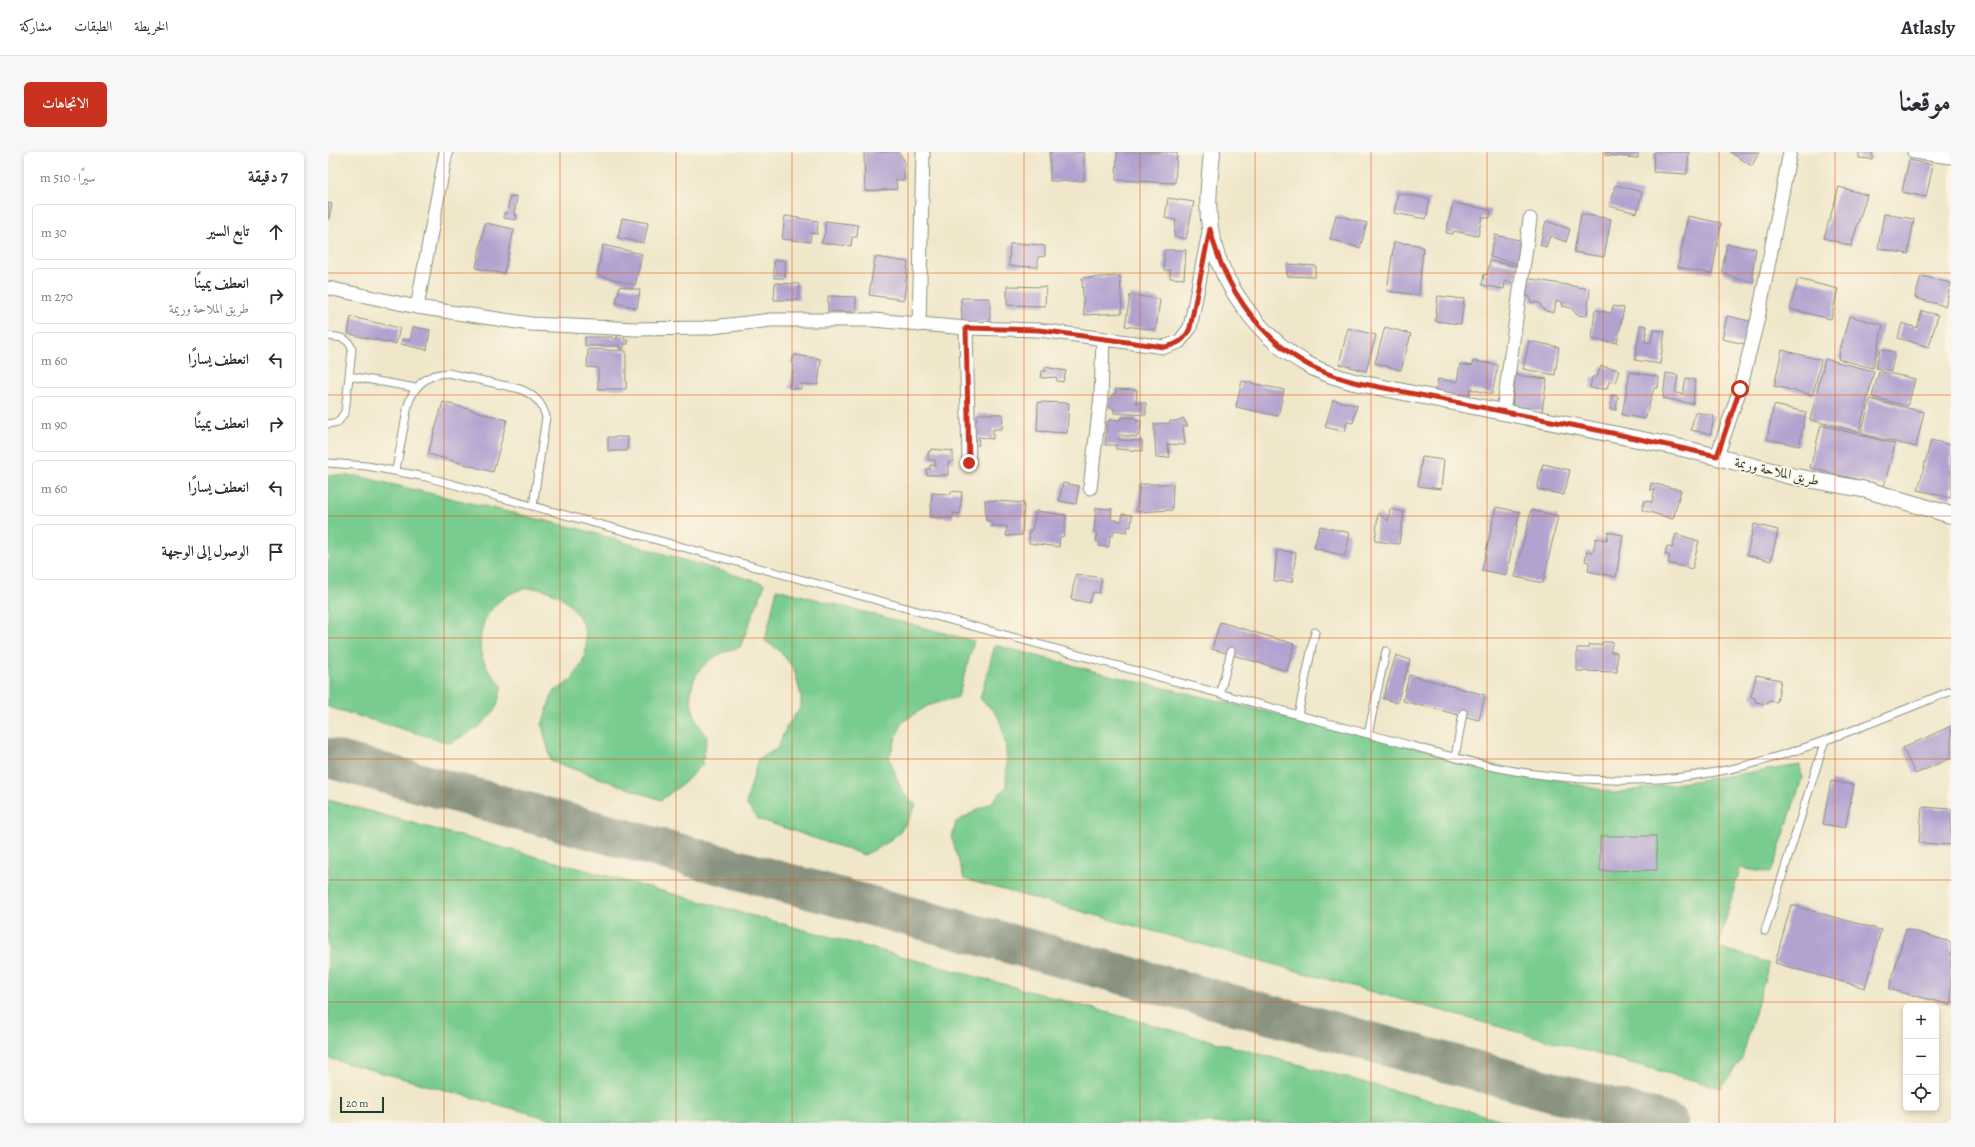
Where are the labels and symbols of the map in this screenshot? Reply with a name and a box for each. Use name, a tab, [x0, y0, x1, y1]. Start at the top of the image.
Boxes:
route start	[1731, 380, 1749, 398]
street label: طريق الملاحة وريمة	[1733, 453, 1821, 490]
route end	[960, 454, 978, 472]
scale bar	[340, 1095, 384, 1114]

